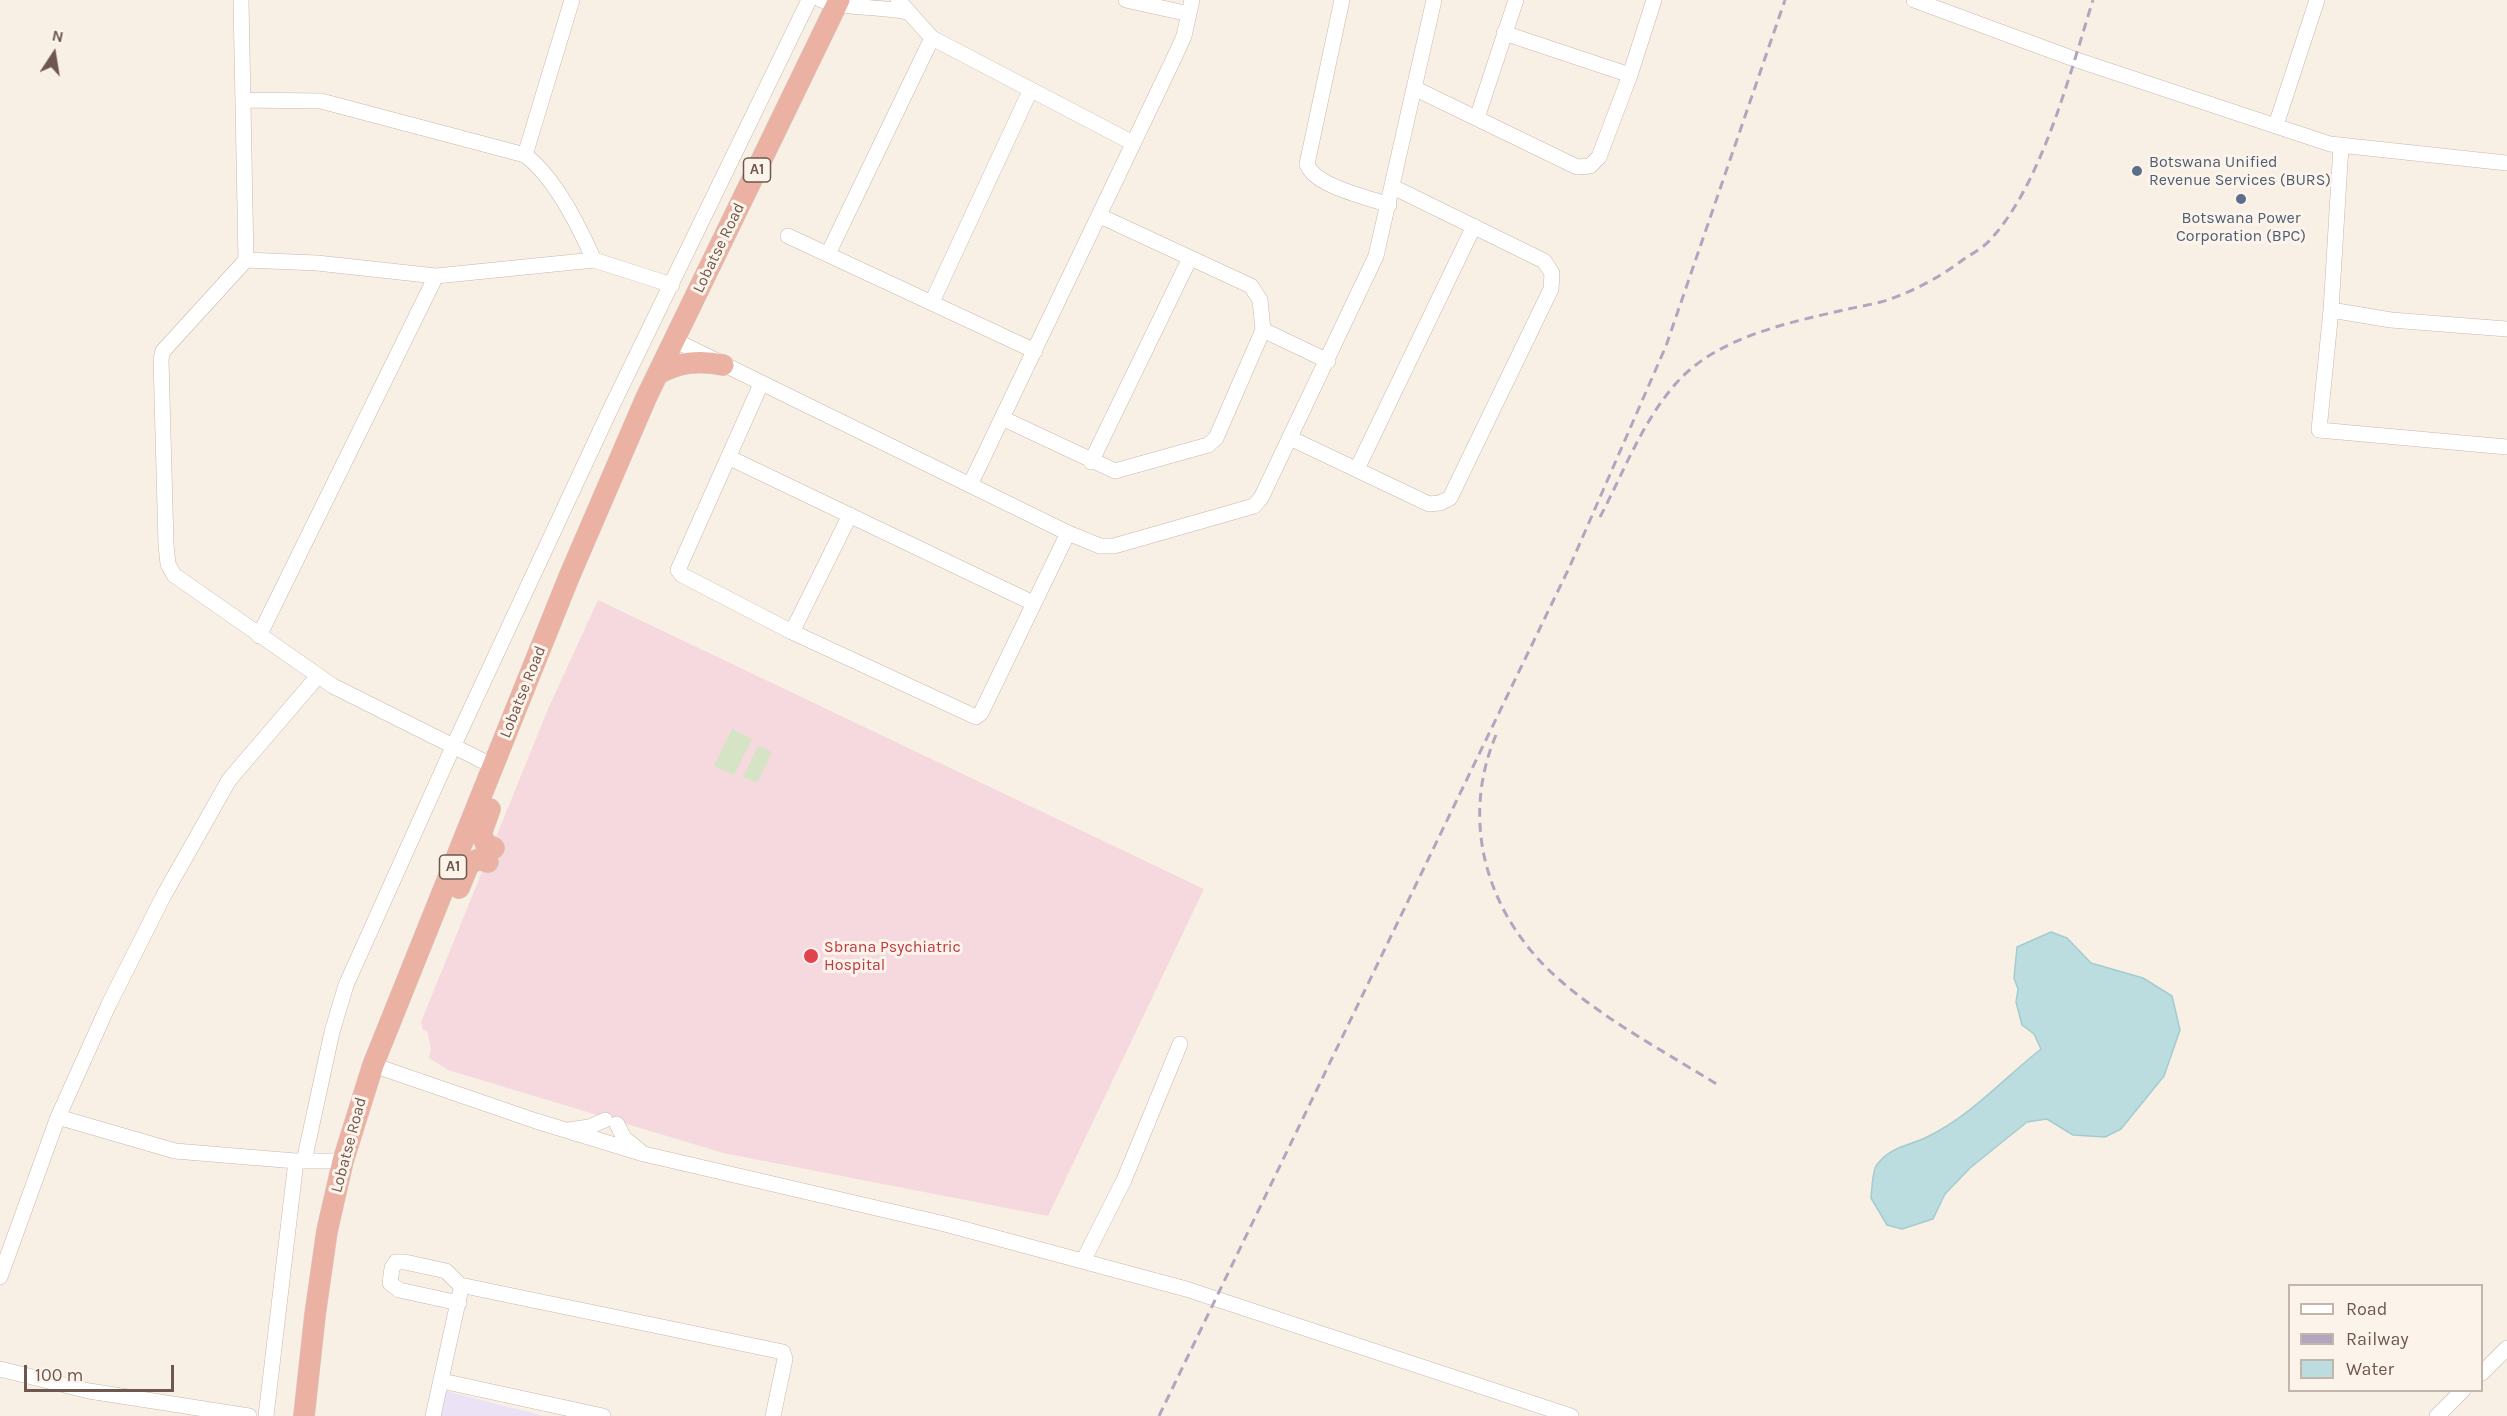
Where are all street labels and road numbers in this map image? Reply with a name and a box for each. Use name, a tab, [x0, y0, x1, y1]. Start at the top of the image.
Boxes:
road number: A1	[744, 158, 771, 182]
street label: Lobatse Road	[689, 200, 749, 296]
street label: Lobatse Road	[496, 643, 550, 741]
road number: A1	[440, 855, 466, 879]
street label: Lobatse Road	[327, 1095, 371, 1195]

